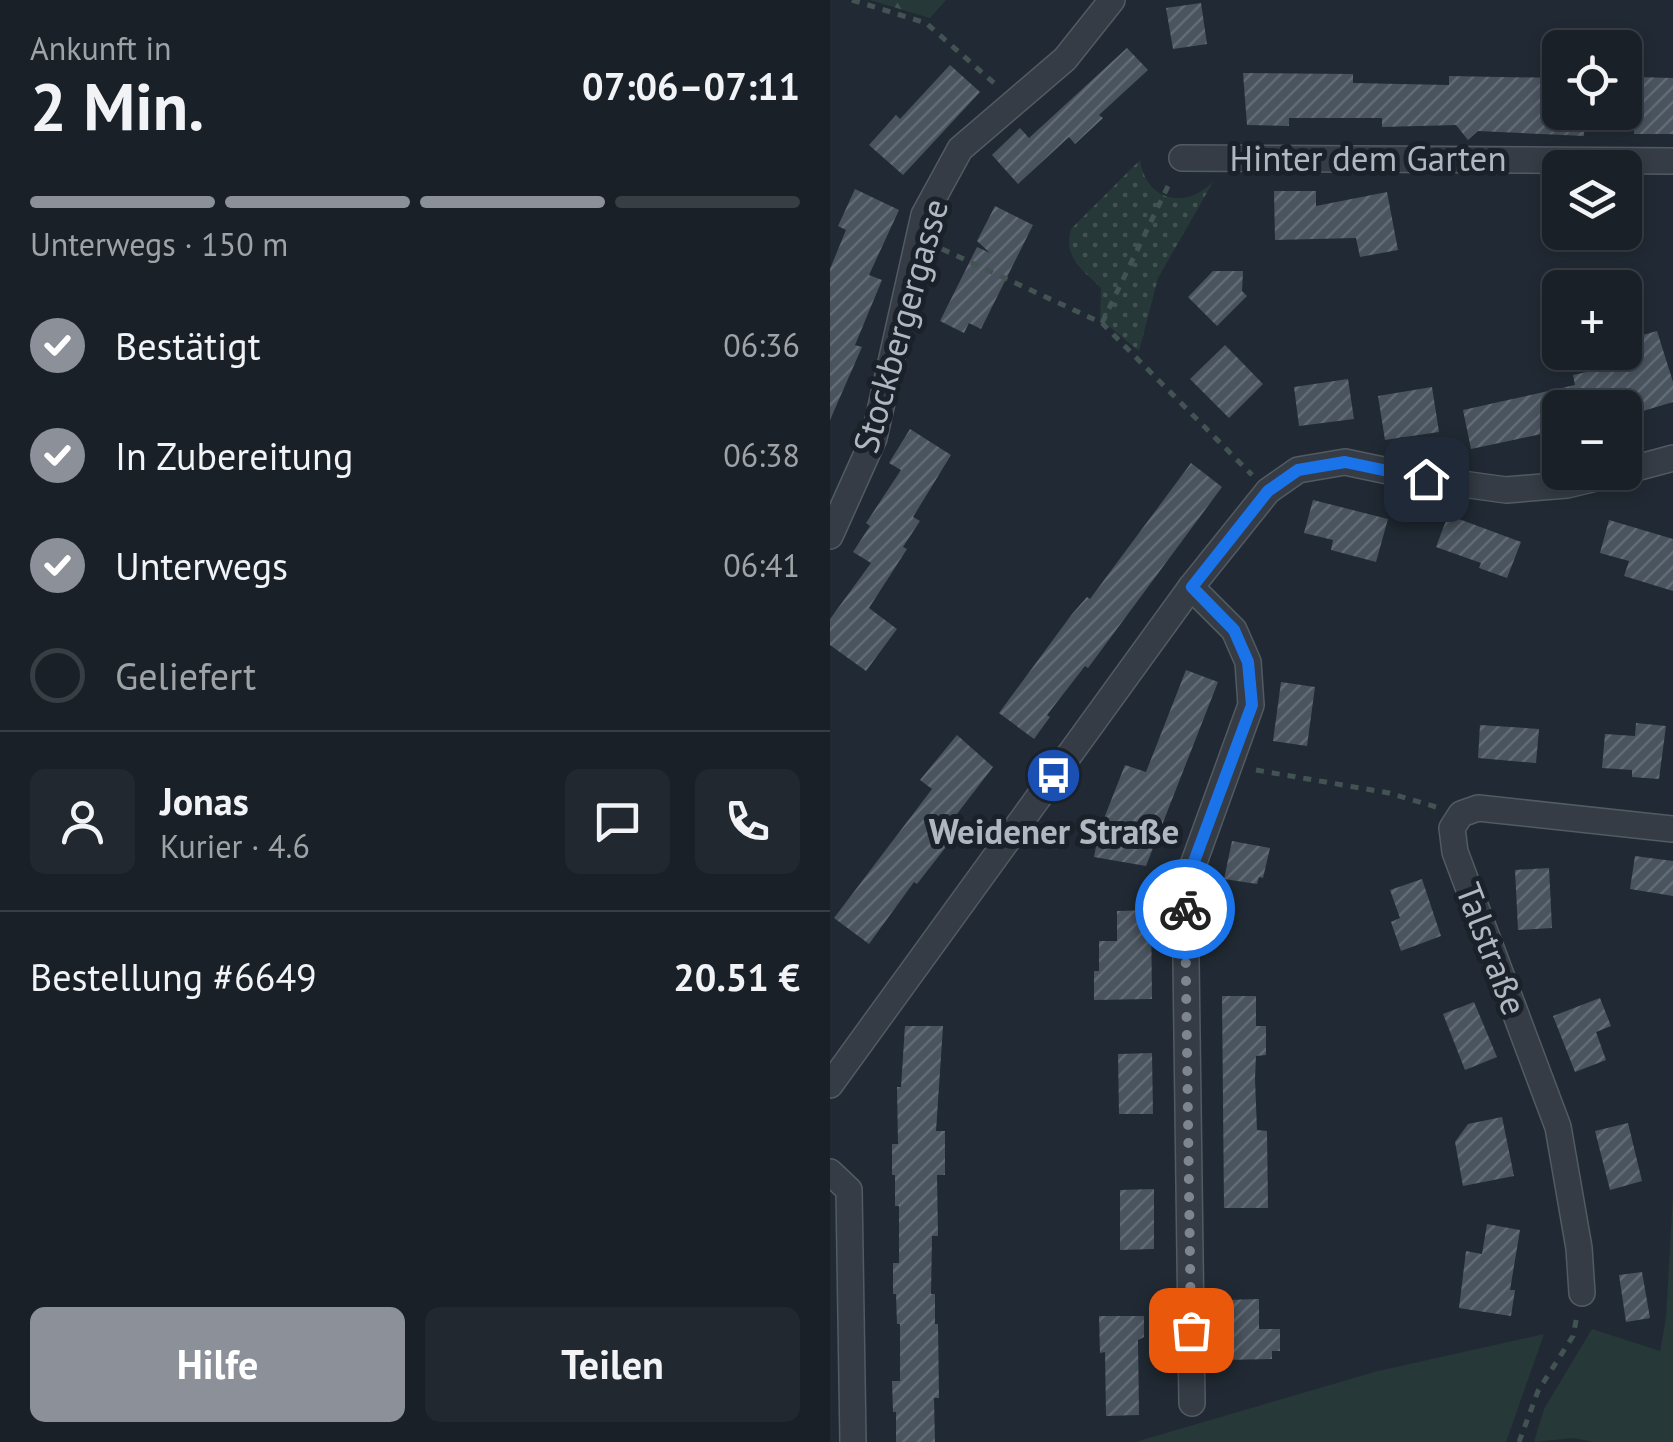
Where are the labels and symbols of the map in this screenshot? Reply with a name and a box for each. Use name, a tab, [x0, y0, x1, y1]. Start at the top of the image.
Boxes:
street label: Hinter dem Garten	[1229, 135, 1507, 181]
street label: Stockbergergasse	[842, 194, 958, 458]
pin	[1384, 437, 1469, 522]
bus stop icon: Weidener Straße	[1024, 746, 1084, 806]
place label: Weidener Straße	[929, 808, 1179, 854]
courier	[1135, 859, 1235, 959]
street label: Talstraße	[1446, 876, 1538, 1021]
pin	[1149, 1288, 1234, 1373]

